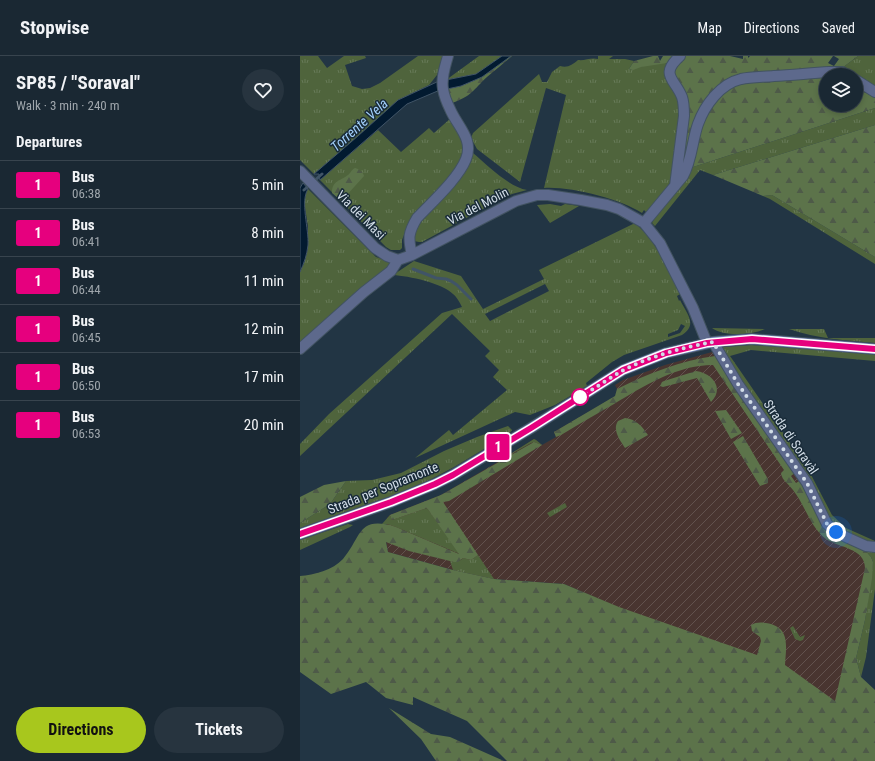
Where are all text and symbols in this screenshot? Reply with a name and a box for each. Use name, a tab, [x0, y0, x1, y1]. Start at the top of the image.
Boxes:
text: Stopwise	[20, 16, 89, 39]
text: Map	[698, 20, 722, 36]
text: Directions	[744, 20, 800, 36]
text: Saved	[822, 20, 855, 36]
map controls	[819, 68, 863, 112]
button: layers	[819, 68, 863, 112]
button: heart	[242, 69, 284, 111]
text: SP85 / "Soraval"	[16, 71, 140, 94]
water label: Torrente Vela	[327, 95, 391, 155]
text: Walk · 3 min · 240 m	[16, 98, 120, 113]
text: Departures	[16, 133, 82, 151]
text: Bus	[72, 168, 95, 186]
text: 5 min	[251, 176, 284, 194]
text: 1	[34, 177, 42, 193]
street label: Via del Molin	[445, 184, 511, 228]
text: 06:38	[72, 186, 101, 201]
street label: Via dei Masi	[333, 187, 389, 243]
text: Bus	[72, 216, 95, 234]
text: 8 min	[251, 224, 284, 242]
text: 1	[34, 225, 42, 241]
text: 06:41	[72, 234, 101, 249]
text: Bus	[72, 264, 95, 282]
text: 11 min	[244, 272, 284, 290]
text: 1	[34, 273, 42, 289]
text: 06:44	[72, 282, 101, 297]
text: Bus	[72, 312, 95, 330]
text: 12 min	[244, 320, 284, 338]
text: 1	[34, 321, 42, 337]
text: 06:45	[72, 330, 101, 345]
text: Bus	[72, 360, 95, 378]
text: 17 min	[244, 368, 284, 386]
text: 1	[34, 369, 42, 385]
text: 06:50	[72, 378, 101, 393]
unlabelled marker	[571, 388, 589, 406]
street label: Strada di Soravàl	[761, 397, 821, 477]
text: Bus	[72, 408, 95, 426]
text: 20 min	[244, 416, 284, 434]
text: 1	[34, 417, 42, 433]
text: 06:53	[72, 426, 101, 441]
line badge: 1	[485, 434, 511, 460]
text: 1	[494, 439, 502, 455]
street label: Strada per Sopramonte	[326, 459, 440, 517]
your location	[826, 522, 846, 542]
button: Directions	[16, 707, 146, 753]
button: Tickets	[154, 707, 284, 753]

